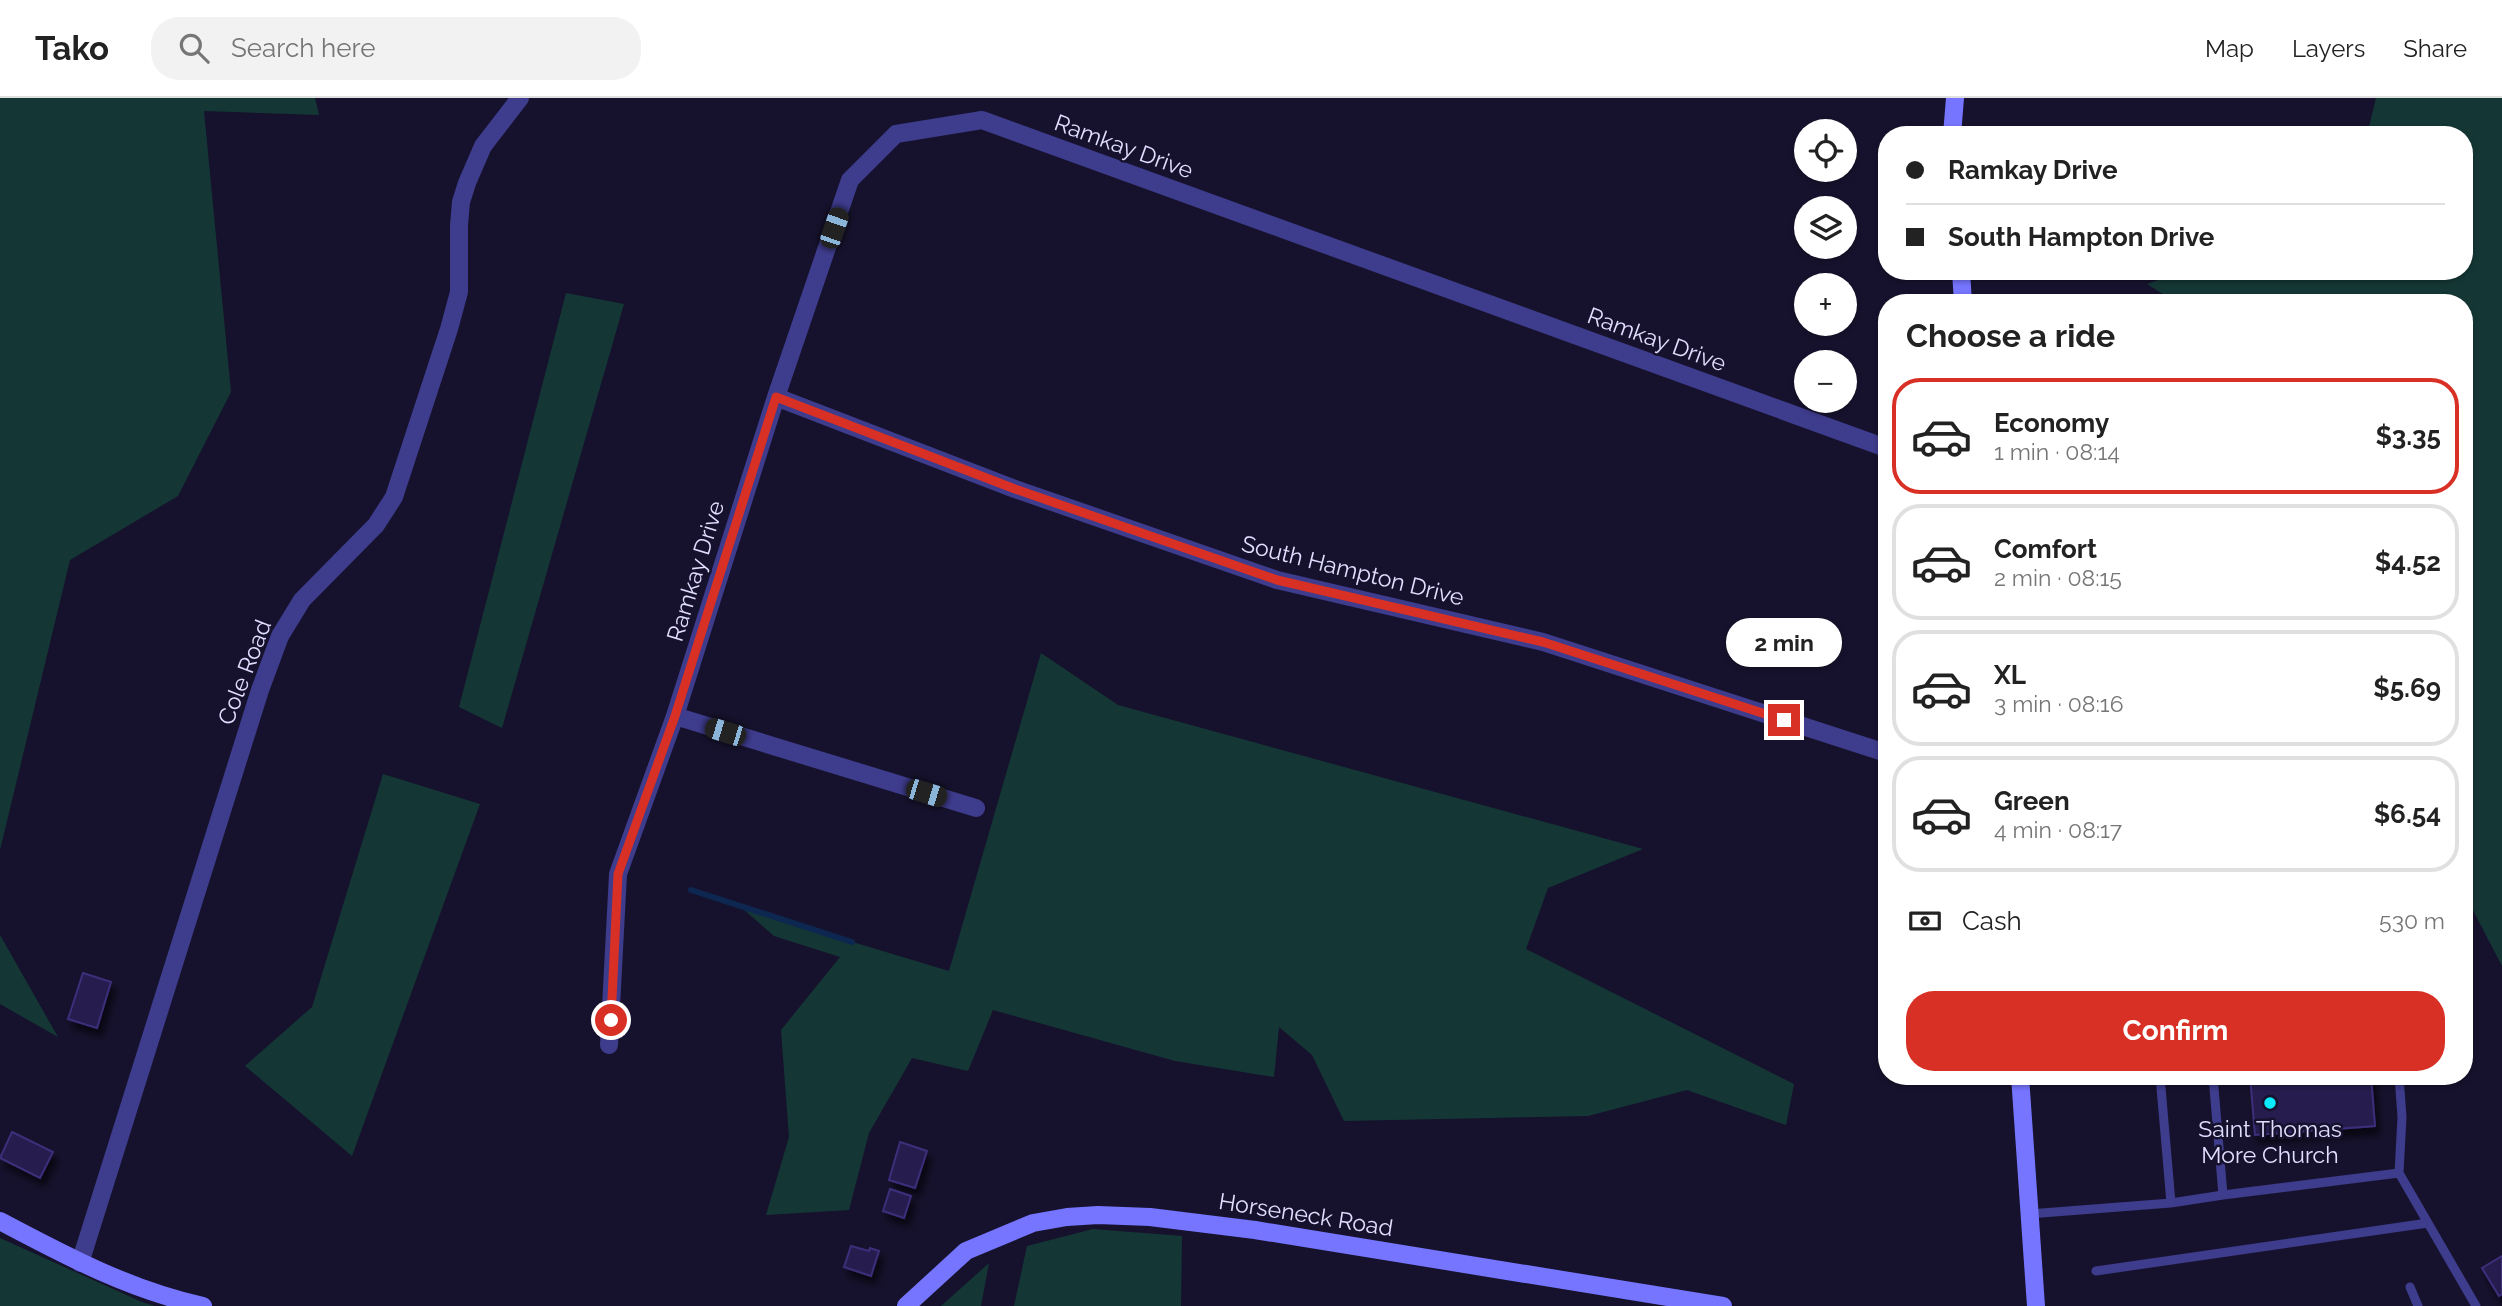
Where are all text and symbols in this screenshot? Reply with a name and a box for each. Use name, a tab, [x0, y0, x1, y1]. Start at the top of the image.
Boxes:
search box	[151, 17, 641, 80]
text: Tako	[35, 29, 109, 68]
icon: search	[175, 29, 213, 67]
text: Search here	[231, 33, 375, 63]
text: Map	[2205, 34, 2254, 63]
text: Layers	[2292, 34, 2365, 63]
text: Share	[2403, 34, 2467, 63]
street label: Ramkay Drive	[1051, 108, 1197, 184]
map controls	[1794, 119, 1857, 413]
button: locate	[1794, 119, 1857, 182]
text: Ramkay Drive	[1948, 155, 2118, 185]
button: layers	[1794, 196, 1857, 259]
car	[818, 205, 851, 251]
text: South Hampton Drive	[1948, 222, 2214, 252]
button: +	[1794, 273, 1857, 336]
street label: Ramkay Drive	[1584, 301, 1730, 377]
text: Choose a ride	[1906, 317, 2115, 354]
button: −	[1794, 350, 1857, 413]
icon: car	[1910, 405, 1973, 468]
text: Economy	[1994, 408, 2109, 438]
text: $3.35	[2375, 421, 2441, 451]
text: 1 min · 08:14	[1994, 438, 2120, 465]
street label: Ramkay Drive	[661, 498, 729, 644]
street label: South Hampton Drive	[1239, 529, 1467, 611]
icon: car	[1910, 531, 1973, 594]
text: Comfort	[1994, 534, 2097, 564]
text: $4.52	[2375, 547, 2441, 577]
text: 2 min · 08:15	[1994, 564, 2122, 591]
street label: Cole Road	[212, 616, 276, 728]
callout: 2 min	[1726, 618, 1842, 668]
text: 2 min	[1754, 629, 1814, 656]
icon: car	[1910, 657, 1973, 720]
text: XL	[1994, 660, 2026, 690]
text: $5.69	[2373, 673, 2441, 703]
text: 3 min · 08:16	[1994, 690, 2124, 717]
route end	[1768, 704, 1800, 736]
car	[702, 716, 749, 748]
car	[903, 777, 950, 809]
icon: car	[1910, 783, 1973, 846]
text: Green	[1994, 786, 2070, 816]
text: $6.54	[2374, 799, 2441, 829]
text: 4 min · 08:17	[1994, 816, 2122, 843]
icon: cash	[1906, 902, 1944, 940]
text: Cash	[1962, 906, 2022, 936]
text: 530 m	[2379, 907, 2445, 934]
button: Confirm	[1906, 991, 2445, 1071]
route start	[595, 1004, 627, 1036]
marker: Saint Thomas More Church	[2262, 1095, 2278, 1111]
place label: Saint Thomas More Church	[2198, 1115, 2342, 1168]
street label: Horseneck Road	[1217, 1187, 1395, 1241]

